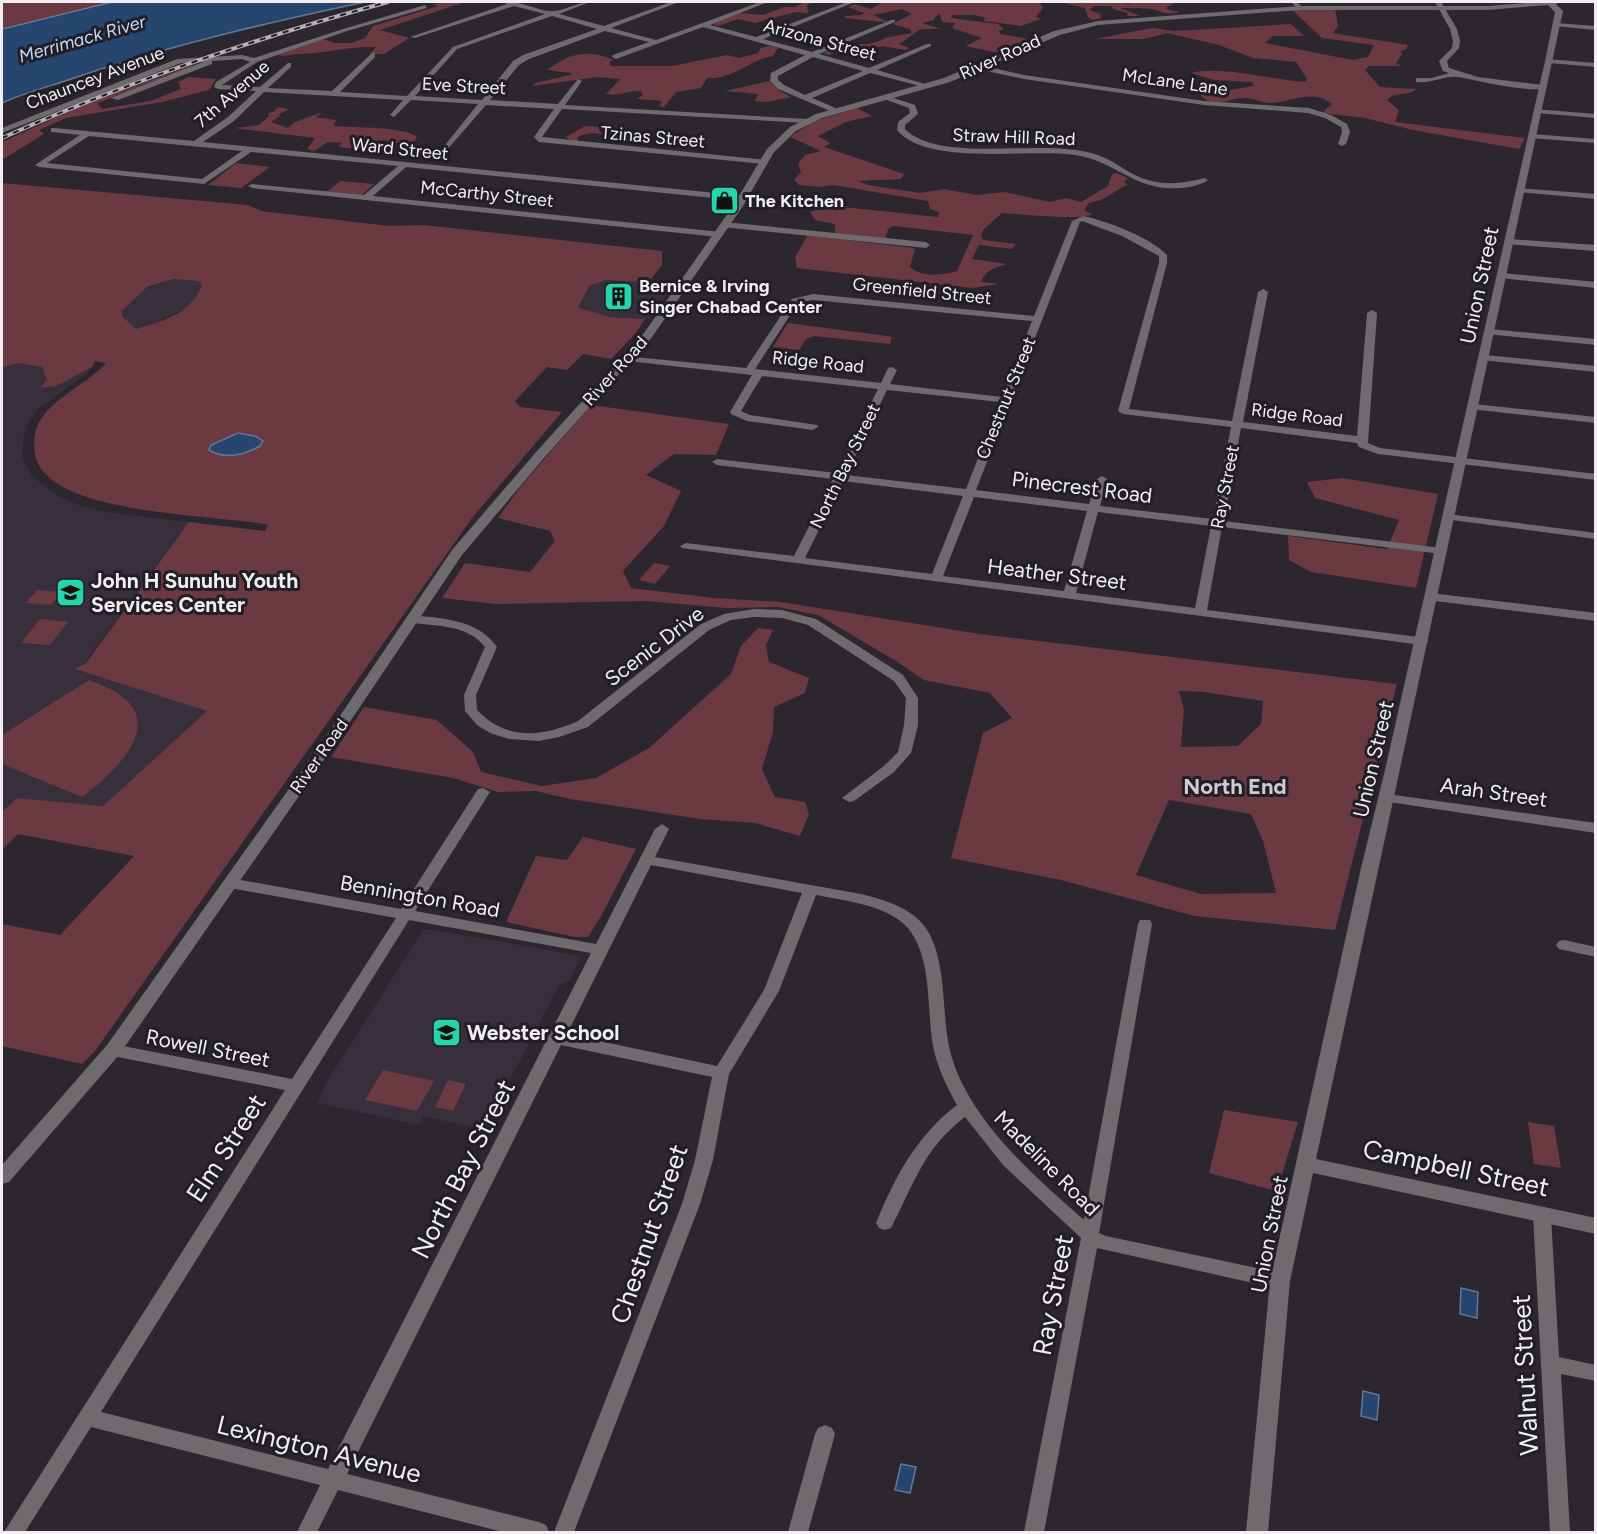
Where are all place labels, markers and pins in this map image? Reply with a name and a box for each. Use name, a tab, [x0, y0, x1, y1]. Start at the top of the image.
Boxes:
shop icon: The Kitchen	[708, 185, 740, 217]
place label: The Kitchen	[745, 190, 844, 212]
place label: Bernice & Irving Singer Chabad Center	[639, 275, 822, 318]
building icon: Bernice & Irving Singer Chabad Center	[602, 280, 634, 312]
place label: John H Sunuhu Youth Services Center	[91, 568, 298, 617]
school or university icon: John H Sunuhu Youth Services Center	[54, 576, 86, 608]
school or university icon: Webster School	[430, 1016, 462, 1048]
place label: Webster School	[467, 1020, 619, 1045]

